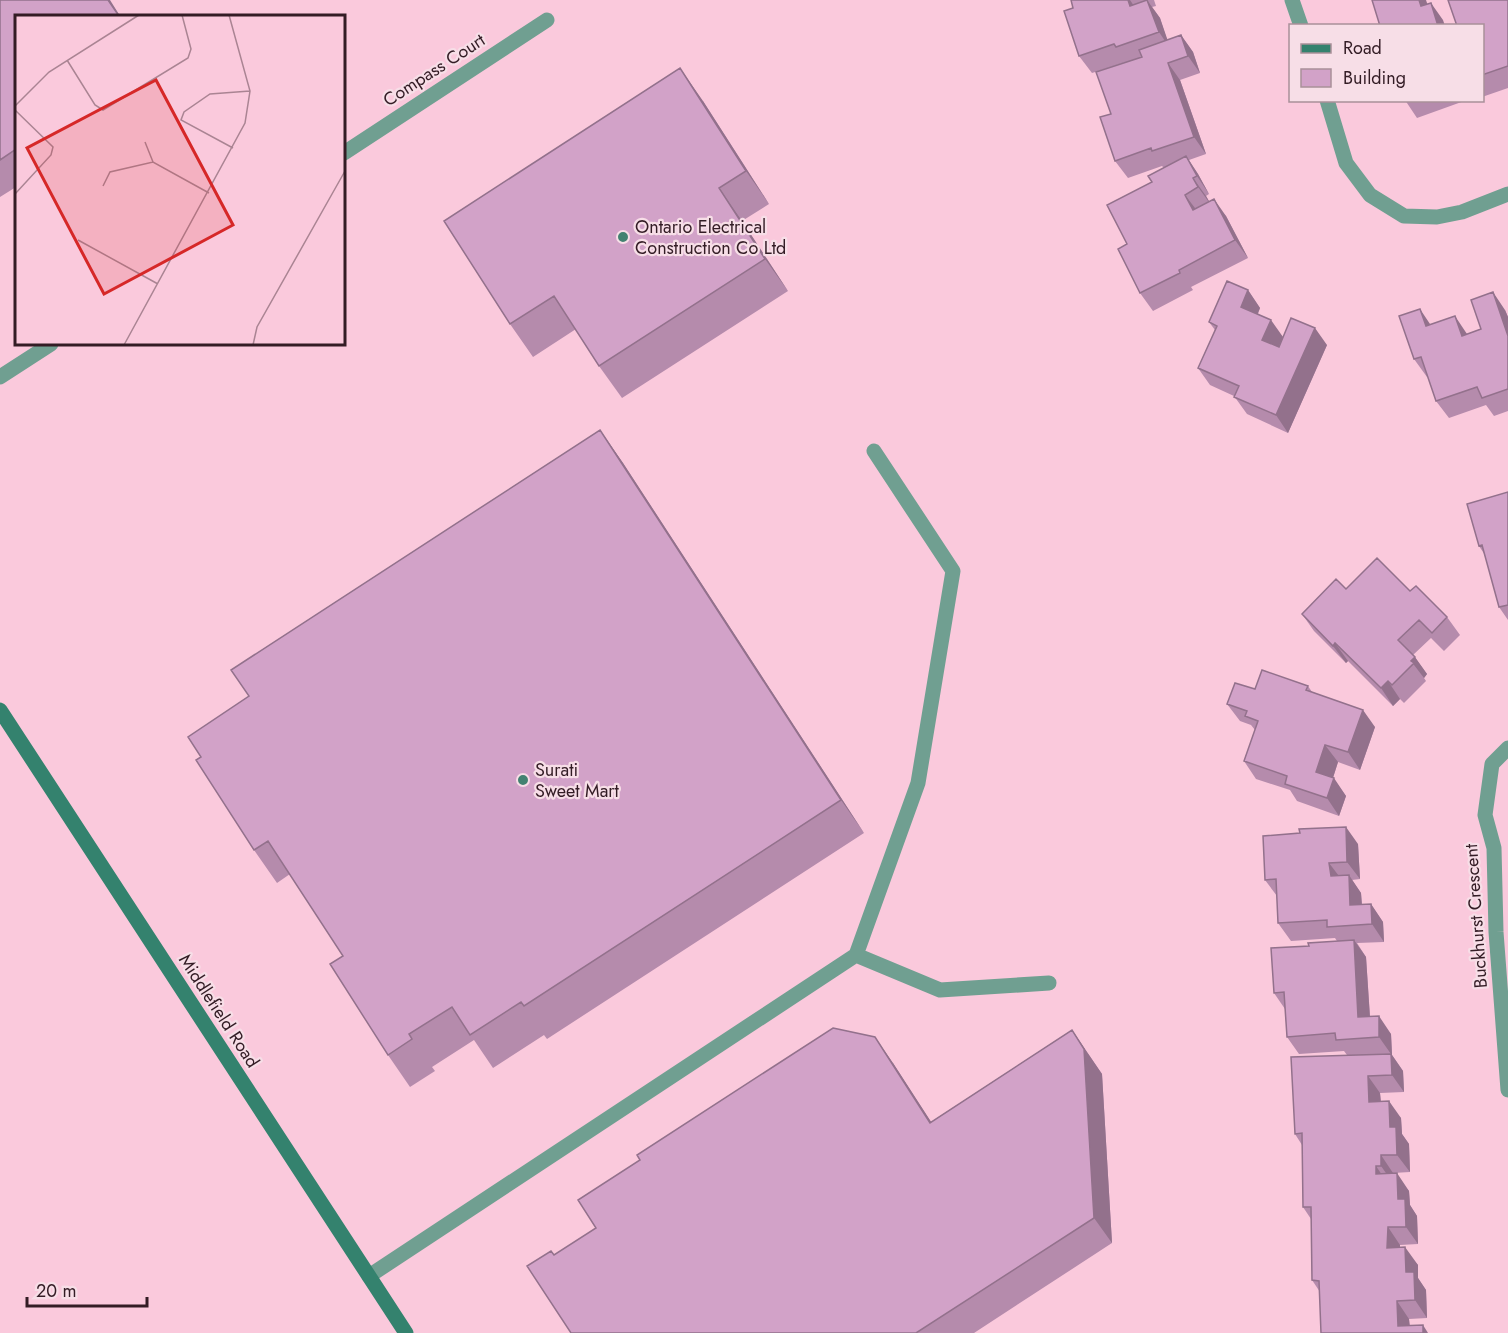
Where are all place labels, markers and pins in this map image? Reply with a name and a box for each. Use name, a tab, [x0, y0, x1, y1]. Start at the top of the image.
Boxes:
place label: Ontario Electrical Construction Co Ltd	[635, 214, 786, 261]
marker: Ontario Electrical Construction Co Ltd	[616, 230, 630, 244]
place label: Surati Sweet Mart	[535, 757, 620, 804]
marker: Surati Sweet Mart	[516, 773, 530, 787]

